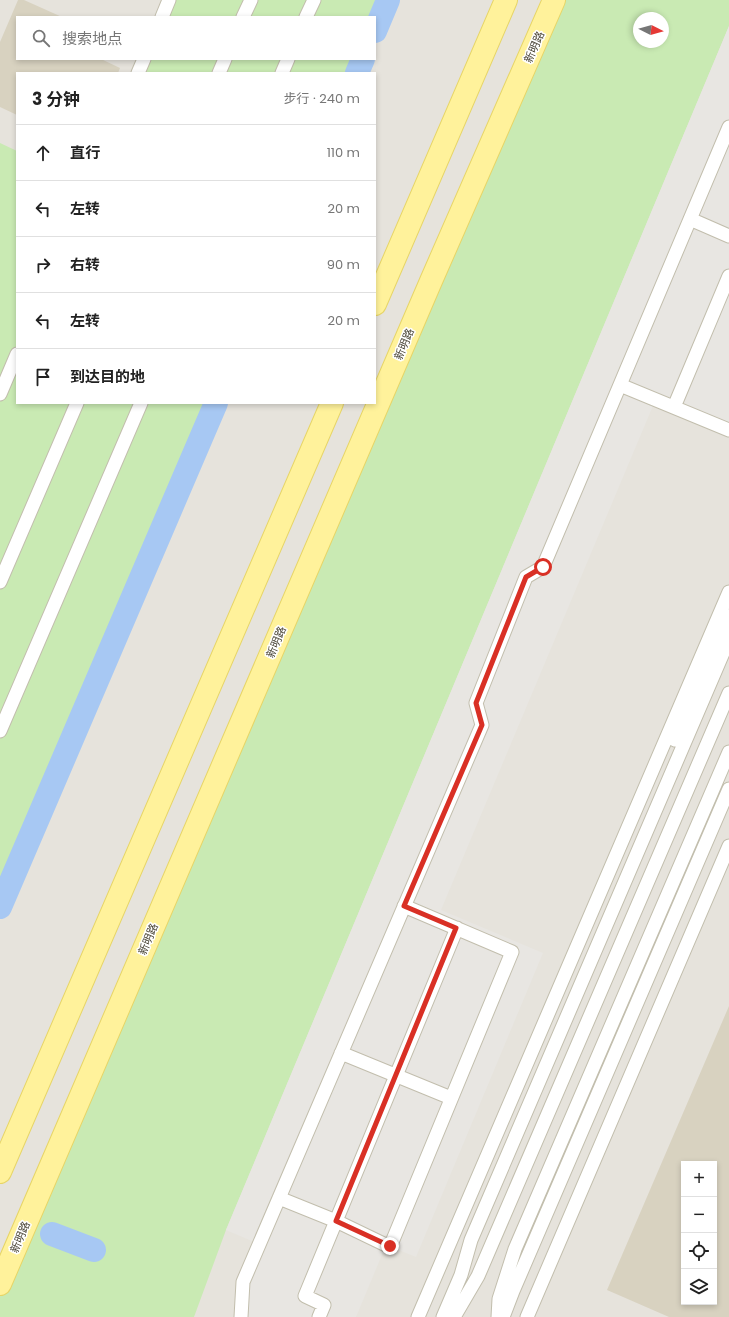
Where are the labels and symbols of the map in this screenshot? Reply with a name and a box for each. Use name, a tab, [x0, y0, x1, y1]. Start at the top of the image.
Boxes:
north arrow	[633, 12, 669, 48]
street label: 新明路	[520, 29, 548, 65]
street label: 新明路	[390, 326, 418, 362]
route start	[534, 558, 552, 576]
street label: 新明路	[262, 624, 290, 660]
street label: 新明路	[134, 921, 162, 957]
street label: 新明路	[6, 1219, 34, 1255]
route end	[381, 1237, 399, 1255]

